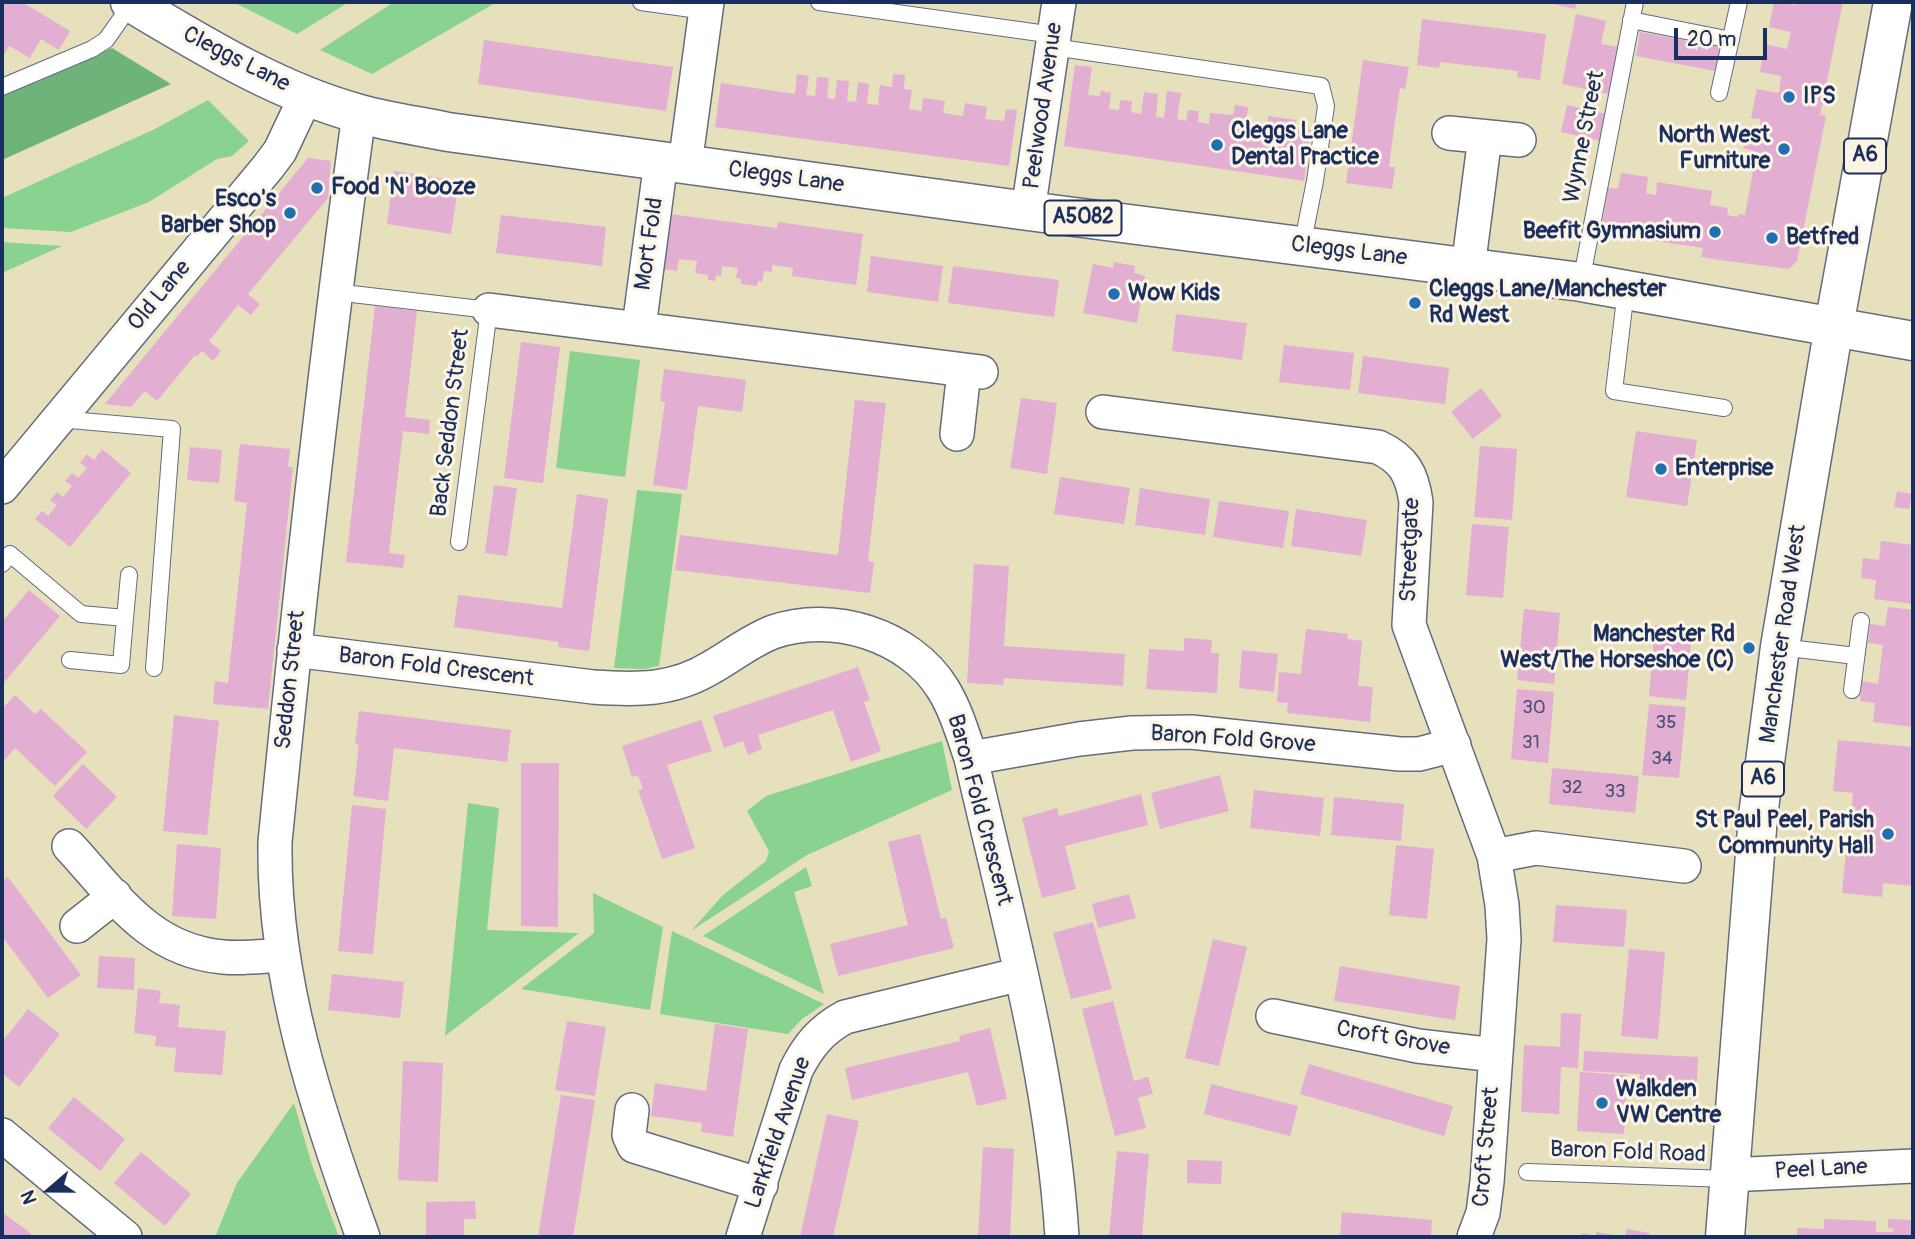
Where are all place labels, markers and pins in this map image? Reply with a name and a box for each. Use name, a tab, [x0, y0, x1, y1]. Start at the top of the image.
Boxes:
place label: IPS	[1803, 83, 1836, 111]
marker: IPS	[1781, 89, 1797, 105]
place label: Cleggs Lane Dental Practice	[1231, 118, 1379, 172]
place label: North West Furniture	[1658, 122, 1770, 176]
marker: Cleggs Lane Dental Practice	[1209, 137, 1225, 153]
marker: North West Furniture	[1776, 141, 1792, 157]
place label: Food 'N' Booze	[331, 174, 475, 202]
marker: Food 'N' Booze	[309, 180, 325, 196]
place label: Esco's Barber Shop	[161, 186, 276, 240]
marker: Esco's Barber Shop	[282, 205, 298, 221]
place label: Beefit Gymnasium	[1523, 218, 1701, 246]
marker: Beefit Gymnasium	[1707, 224, 1723, 240]
place label: Betfred	[1786, 224, 1859, 252]
marker: Betfred	[1764, 230, 1780, 246]
place label: Cleggs Lane/Manchester Rd West	[1429, 276, 1666, 330]
place label: Wow Kids	[1128, 280, 1220, 308]
marker: Wow Kids	[1106, 286, 1122, 302]
marker: Cleggs Lane/Manchester Rd West	[1407, 295, 1423, 311]
place label: Enterprise	[1675, 455, 1773, 483]
marker: Enterprise	[1653, 461, 1669, 477]
place label: Manchester Rd West/The Horseshoe (C)	[1500, 621, 1735, 675]
marker: Manchester Rd West/The Horseshoe (C)	[1741, 640, 1757, 656]
place label: St Paul Peel, Parish Community Hall	[1695, 807, 1874, 861]
marker: St Paul Peel, Parish Community Hall	[1880, 826, 1896, 842]
place label: Walkden VW Centre	[1616, 1076, 1721, 1130]
marker: Walkden VW Centre	[1594, 1095, 1610, 1111]

